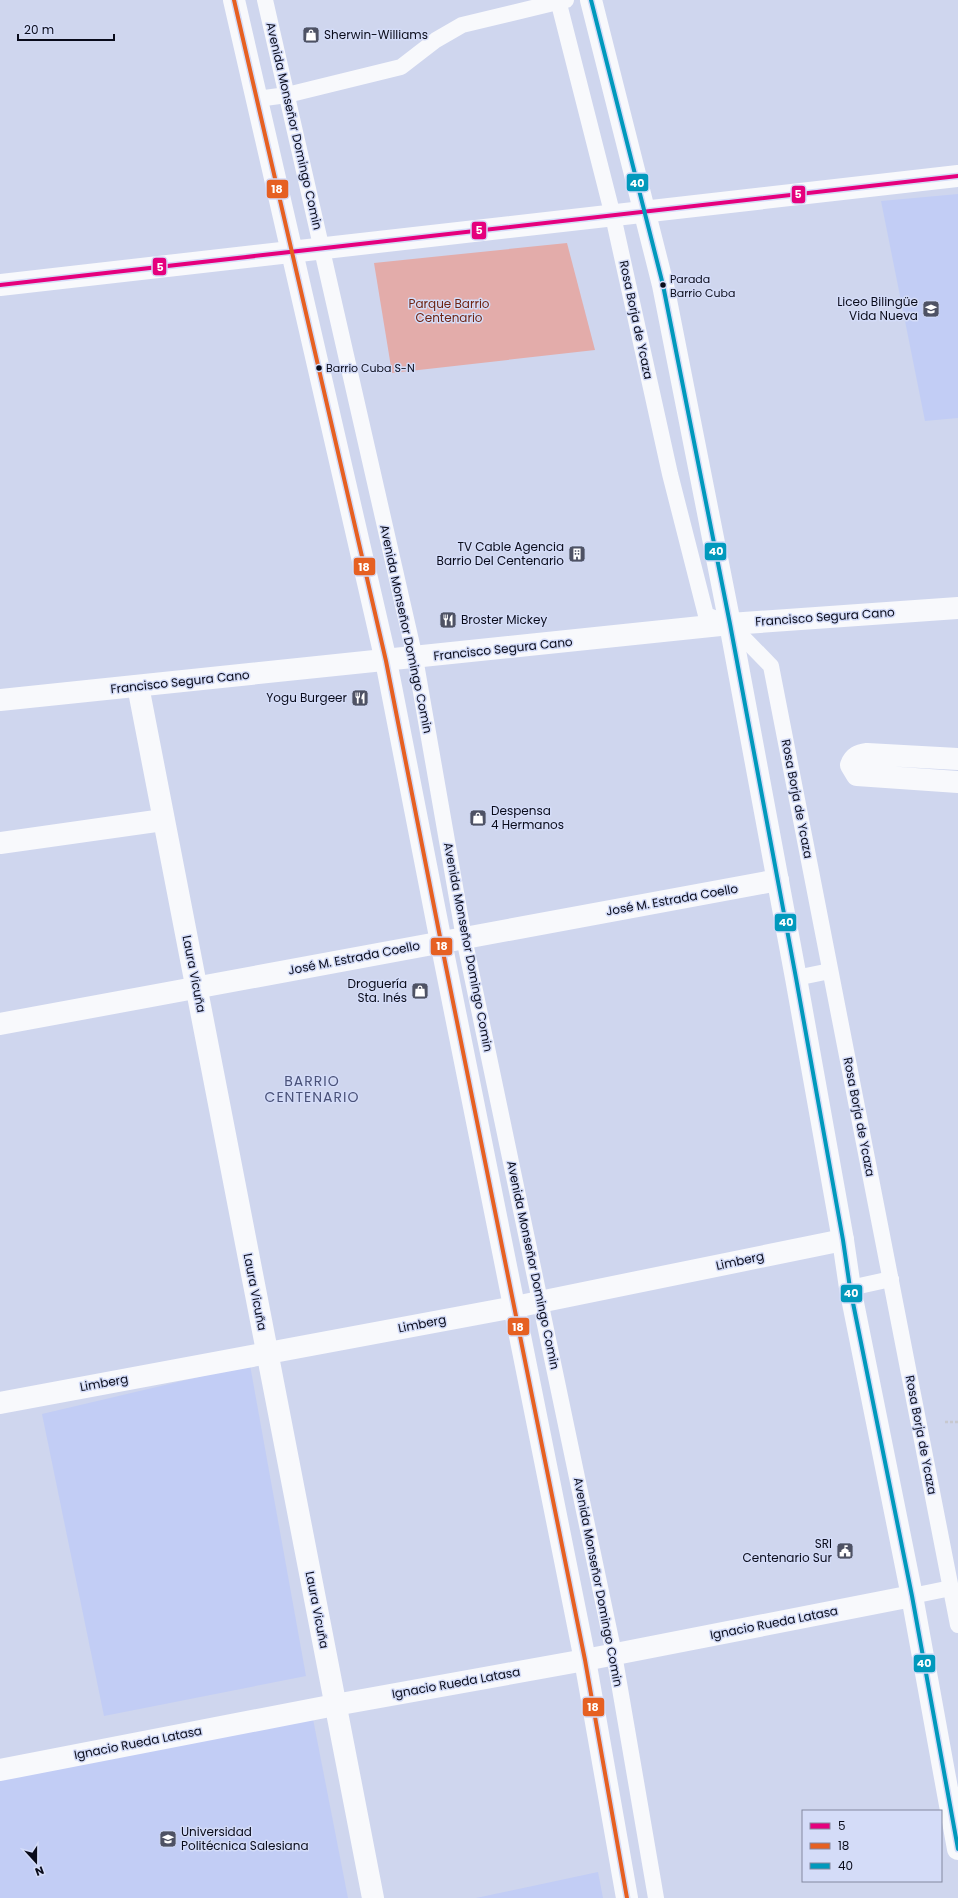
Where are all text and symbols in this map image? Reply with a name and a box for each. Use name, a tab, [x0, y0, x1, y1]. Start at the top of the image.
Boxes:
scale bar	[18, 16, 114, 42]
street label: Avenida Monseñor Domingo Comin	[262, 20, 327, 232]
text: 20 m	[24, 21, 54, 38]
shop icon: Sherwin-Williams	[301, 25, 321, 45]
place label: Sherwin-Williams	[324, 26, 428, 43]
line badge: 40	[626, 173, 649, 192]
text: 40	[630, 175, 644, 191]
line badge: 18	[266, 179, 289, 199]
text: 18	[271, 181, 283, 197]
line badge: 5	[791, 185, 806, 204]
text: 5	[794, 186, 802, 202]
line badge: 5	[471, 221, 487, 240]
text: 5	[475, 222, 483, 238]
line badge: 5	[152, 257, 167, 276]
text: 5	[156, 259, 164, 275]
street label: Rosa Borja de Ycaza	[616, 259, 657, 381]
place label: Parada Barrio Cuba	[670, 271, 735, 301]
marker: Parada Barrio Cuba	[658, 280, 668, 290]
place label: Liceo Bilingüe Vida Nueva	[837, 293, 918, 324]
park label: Parque Barrio Centenario	[408, 295, 490, 326]
school or university icon: Liceo Bilingüe Vida Nueva	[921, 299, 941, 319]
place label: Barrio Cuba S-N	[326, 360, 415, 376]
marker: Barrio Cuba S-N	[314, 363, 324, 373]
street label: Avenida Monseñor Domingo Comin	[376, 523, 437, 735]
place label: TV Cable Agencia Barrio Del Centenario	[437, 538, 564, 569]
line badge: 40	[704, 542, 727, 561]
text: 40	[709, 543, 723, 559]
building icon: TV Cable Agencia Barrio Del Centenario	[567, 544, 587, 564]
line badge: 18	[353, 557, 376, 576]
text: 18	[358, 559, 370, 575]
street label: Francisco Segura Cano	[755, 603, 896, 630]
restaurant icon: Broster Mickey	[438, 610, 458, 630]
place label: Broster Mickey	[461, 611, 547, 628]
street label: Francisco Segura Cano	[433, 633, 574, 664]
street label: Francisco Segura Cano	[110, 666, 251, 697]
restaurant icon: Yogu Burgeer	[350, 688, 370, 708]
place label: Yogu Burgeer	[266, 689, 348, 706]
street label: Rosa Borja de Ycaza	[778, 738, 817, 860]
place label: Despensa 4 Hermanos	[491, 802, 564, 833]
shop icon: Despensa 4 Hermanos	[468, 808, 488, 828]
street label: Avenida Monseñor Domingo Comin	[440, 841, 497, 1053]
street label: José M. Estrada Coello	[605, 879, 740, 919]
line badge: 40	[774, 913, 797, 932]
text: 40	[779, 914, 793, 930]
street label: Laura Vicuña	[179, 934, 210, 1014]
street label: José M. Estrada Coello	[287, 936, 421, 979]
line badge: 18	[430, 937, 453, 956]
text: 18	[436, 938, 448, 954]
place label: Droguería Sta. Inés	[348, 975, 407, 1006]
shop icon: Droguería Sta. Inés	[410, 981, 430, 1001]
street label: Rosa Borja de Ycaza	[840, 1056, 879, 1178]
district label: BARRIO CENTENARIO	[265, 1071, 359, 1107]
street label: Avenida Monseñor Domingo Comin	[503, 1159, 564, 1371]
street label: Limberg	[714, 1247, 765, 1274]
street label: Laura Vicuña	[240, 1252, 271, 1332]
line badge: 40	[840, 1284, 863, 1303]
text: 40	[844, 1285, 858, 1301]
street label: Limberg	[396, 1311, 447, 1336]
line badge: 18	[507, 1317, 530, 1336]
text: 18	[512, 1319, 524, 1335]
street label: Limberg	[78, 1370, 129, 1395]
street label: Rosa Borja de Ycaza	[902, 1374, 941, 1496]
street label: Avenida Monseñor Domingo Comin	[570, 1476, 627, 1688]
place label: SRI Centenario Sur	[743, 1535, 833, 1566]
public building icon: SRI Centenario Sur	[835, 1541, 855, 1561]
street label: Laura Vicuña	[302, 1570, 333, 1650]
street label: Ignacio Rueda Latasa	[708, 1602, 839, 1643]
line badge: 40	[913, 1654, 936, 1673]
text: 40	[917, 1655, 931, 1671]
street label: Ignacio Rueda Latasa	[390, 1663, 521, 1702]
line badge: 18	[582, 1697, 605, 1717]
text: 18	[587, 1699, 599, 1715]
street label: Ignacio Rueda Latasa	[72, 1722, 203, 1763]
legend	[802, 1810, 942, 1882]
text: 5	[838, 1817, 846, 1834]
place label: Universidad Politécnica Salesiana	[181, 1823, 309, 1854]
school or university icon: Universidad Politécnica Salesiana	[158, 1829, 178, 1849]
text: 18	[838, 1837, 849, 1854]
north arrow	[16, 1842, 56, 1882]
text: 40	[838, 1857, 853, 1874]
text: N	[33, 1862, 46, 1880]

